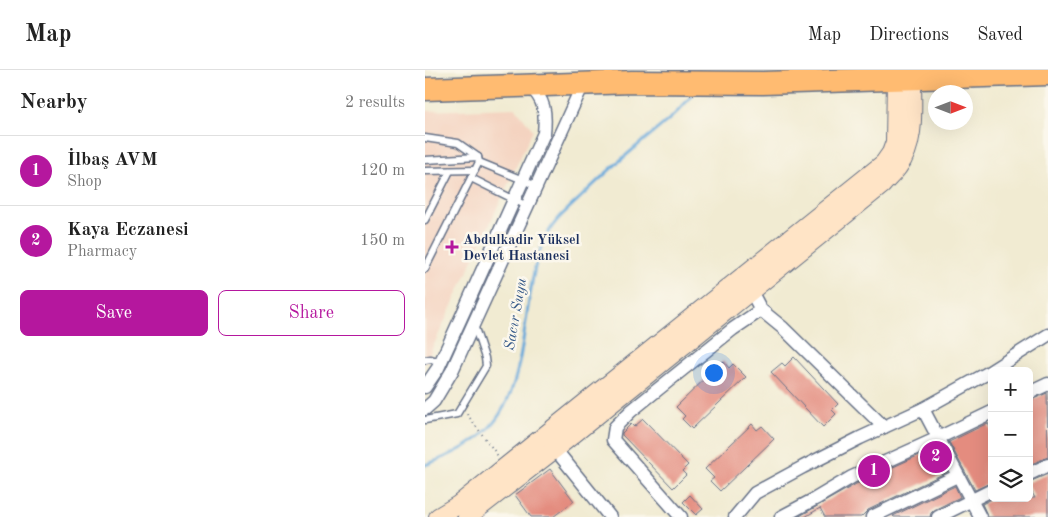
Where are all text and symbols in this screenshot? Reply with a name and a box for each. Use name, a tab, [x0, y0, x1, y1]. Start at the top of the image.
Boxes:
text: Map	[25, 23, 72, 47]
text: Map	[808, 26, 841, 44]
text: Directions	[869, 26, 949, 44]
text: Saved	[977, 26, 1023, 44]
north arrow	[928, 85, 973, 130]
text: Nearby	[20, 92, 88, 113]
text: 2 results	[345, 95, 405, 111]
text: İlbaş AVM	[67, 151, 158, 170]
text: 1	[31, 163, 41, 179]
text: 120 m	[360, 163, 405, 179]
text: Shop	[67, 174, 102, 190]
text: Kaya Eczanesi	[67, 221, 189, 240]
text: 2	[31, 233, 41, 249]
text: 150 m	[360, 233, 405, 249]
place label: Abdulkadir Yüksel Devlet Hastanesi	[463, 233, 580, 263]
marker: Abdulkadir Yüksel Devlet Hastanesi	[445, 240, 459, 254]
text: Pharmacy	[67, 244, 137, 260]
water label: Sacır Suyu	[503, 276, 530, 352]
button: Save	[20, 290, 208, 336]
button: Share	[218, 290, 405, 336]
your location	[701, 360, 727, 386]
map controls	[988, 367, 1033, 502]
button: +	[988, 367, 1033, 412]
button: −	[988, 412, 1033, 457]
pin: 2	[920, 438, 952, 476]
pin: 1	[858, 452, 890, 490]
button: layers	[988, 457, 1033, 502]

